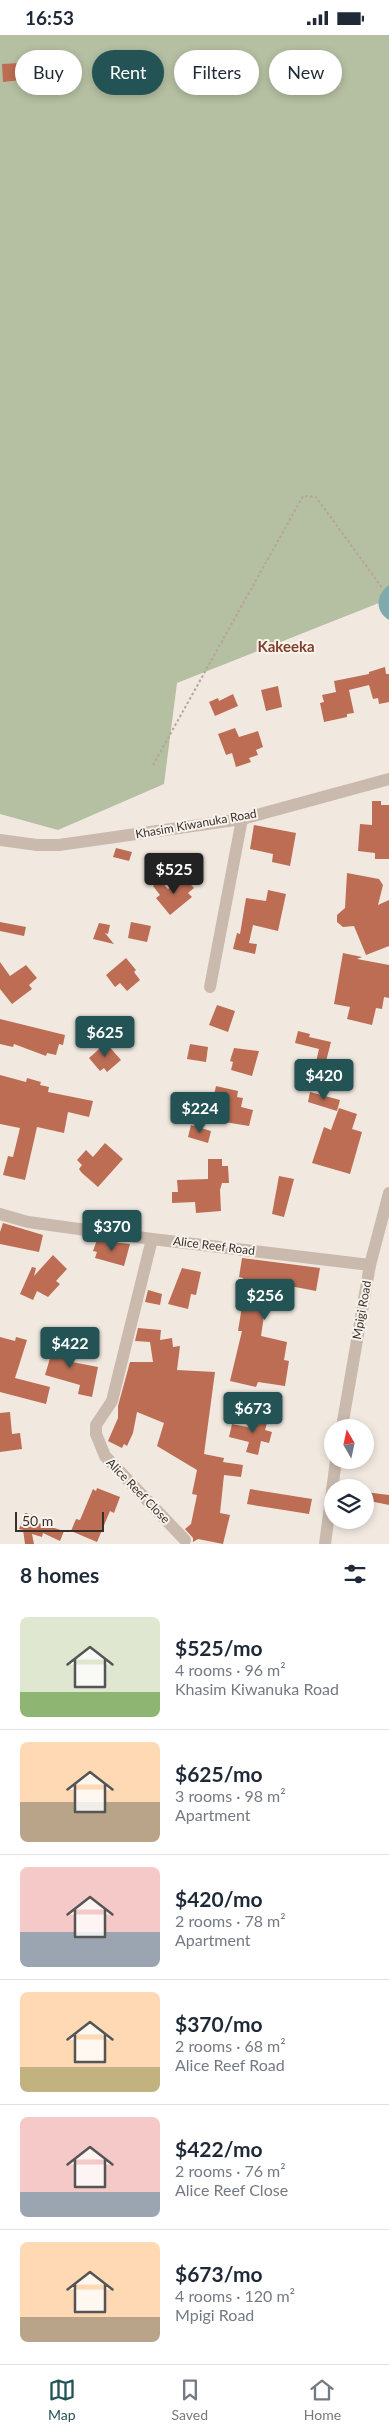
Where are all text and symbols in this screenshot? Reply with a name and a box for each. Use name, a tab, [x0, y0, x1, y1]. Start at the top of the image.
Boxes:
text: 16:53	[25, 6, 74, 29]
chip: Buy	[15, 50, 82, 95]
chip: Rent	[92, 50, 164, 95]
chip: Filters	[174, 50, 259, 95]
chip: New	[269, 50, 342, 95]
district label: Kakeeka	[257, 637, 315, 655]
street label: Khasim Kiwanuka Road	[134, 805, 258, 842]
pin: $525	[144, 853, 204, 895]
text: $525	[155, 859, 193, 878]
pin: $625	[75, 1015, 135, 1058]
text: $625	[86, 1022, 124, 1041]
pin: $420	[294, 1059, 354, 1101]
text: $420	[305, 1065, 343, 1084]
pin: $224	[170, 1091, 230, 1134]
text: $224	[181, 1098, 219, 1117]
pin: $370	[82, 1209, 142, 1252]
text: $370	[93, 1216, 131, 1235]
street label: Alice Reef Road	[172, 1233, 256, 1258]
pin: $256	[235, 1279, 295, 1321]
street label: Mpigi Road	[349, 1279, 374, 1340]
text: $256	[246, 1285, 284, 1304]
pin: $422	[40, 1327, 100, 1369]
text: $422	[51, 1333, 89, 1352]
pin: $673	[223, 1391, 283, 1434]
text: $673	[234, 1398, 272, 1417]
north arrow	[324, 1419, 374, 1469]
map controls	[324, 1419, 374, 1529]
street label: Alice Reef Close	[104, 1455, 173, 1526]
button: layers	[324, 1479, 374, 1529]
scale bar	[15, 1509, 104, 1532]
text: 50 m	[22, 1512, 53, 1529]
icon: filters	[341, 1560, 369, 1588]
text: 8 homes	[20, 1562, 99, 1587]
text: $525/mo	[175, 1635, 263, 1660]
icon: home	[60, 1637, 120, 1697]
text: 4 rooms · 96 m²	[175, 1660, 286, 1679]
text: Khasim Kiwanuka Road	[175, 1679, 339, 1698]
text: $625/mo	[175, 1761, 263, 1786]
icon: home	[60, 1762, 120, 1822]
text: 3 rooms · 98 m²	[175, 1786, 286, 1805]
text: Apartment	[175, 1805, 250, 1824]
text: $420/mo	[175, 1886, 263, 1911]
icon: home	[60, 1887, 120, 1947]
text: 2 rooms · 78 m²	[175, 1911, 286, 1930]
text: Apartment	[175, 1930, 250, 1949]
text: $370/mo	[175, 2011, 263, 2036]
icon: home	[60, 2012, 120, 2072]
text: 2 rooms · 68 m²	[175, 2036, 286, 2055]
text: Alice Reef Road	[175, 2055, 285, 2074]
text: $422/mo	[175, 2136, 263, 2161]
icon: home	[60, 2137, 120, 2197]
text: 2 rooms · 76 m²	[175, 2161, 286, 2180]
text: Alice Reef Close	[175, 2180, 288, 2199]
text: $673/mo	[175, 2261, 263, 2286]
icon: home	[60, 2262, 120, 2322]
text: 4 rooms · 120 m²	[175, 2286, 295, 2305]
text: Mpigi Road	[175, 2305, 254, 2324]
tab: Map	[48, 2376, 76, 2423]
tab: Saved	[172, 2376, 208, 2423]
tab: Home	[304, 2376, 341, 2423]

